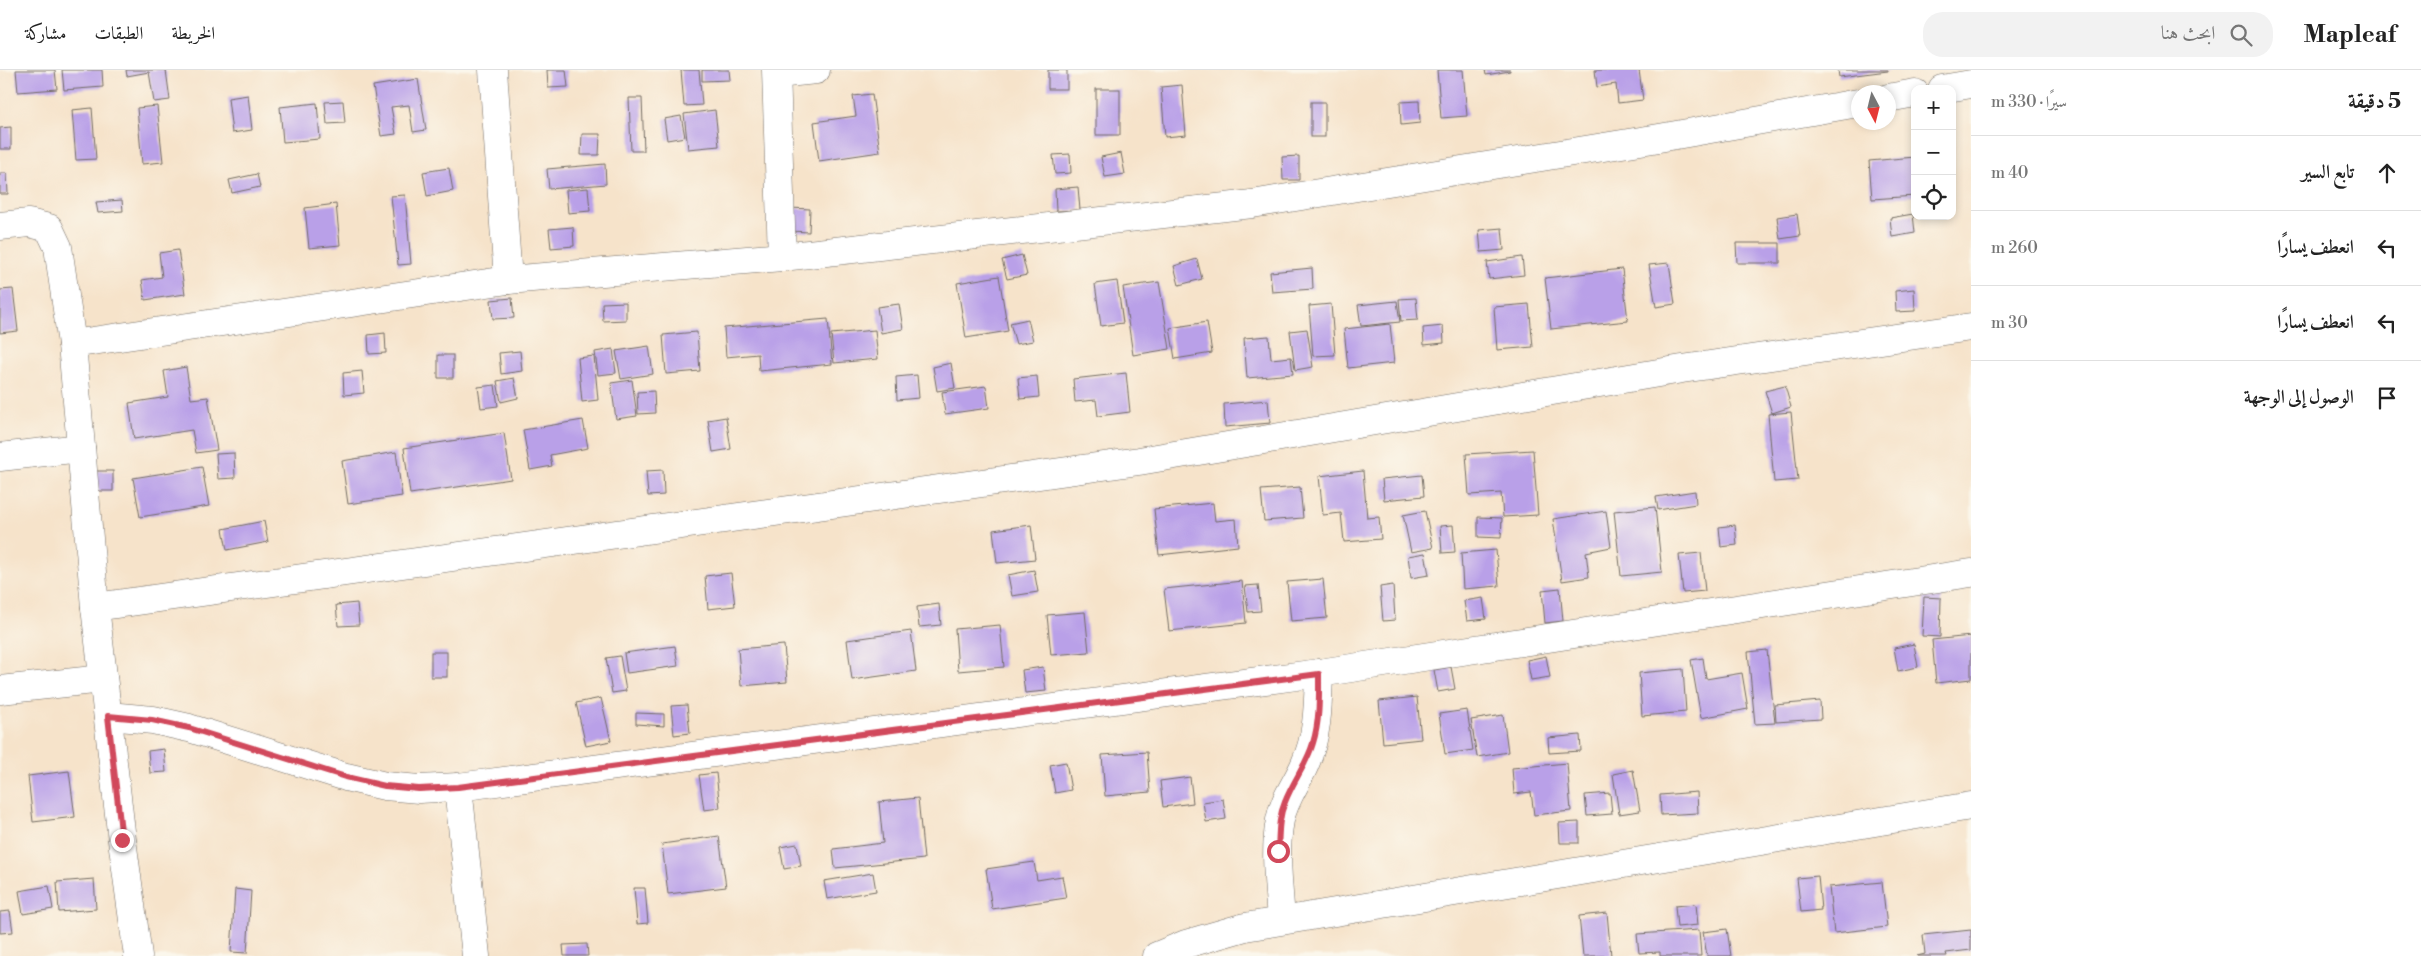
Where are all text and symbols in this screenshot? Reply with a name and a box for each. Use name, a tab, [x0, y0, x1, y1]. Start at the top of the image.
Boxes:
search box	[1923, 12, 2273, 57]
text: Mapleaf	[2303, 20, 2396, 50]
text: ابحث هنا	[2161, 21, 2215, 45]
icon: search	[2227, 21, 2255, 49]
text: مشاركة	[25, 22, 66, 45]
text: الطبقات	[94, 22, 143, 45]
text: الخريطة	[171, 22, 215, 45]
north arrow	[1851, 85, 1896, 130]
map controls	[1911, 85, 1956, 220]
button: +	[1911, 85, 1956, 130]
text: 5 دقيقة	[2348, 89, 2401, 115]
text: سيرًا · 330 m	[1991, 92, 2067, 112]
button: −	[1911, 130, 1956, 175]
icon: ahead	[2373, 159, 2401, 187]
text: تابع السير	[2301, 160, 2354, 184]
text: 40 m	[1991, 163, 2028, 183]
button: locate	[1911, 175, 1956, 220]
icon: left	[2373, 234, 2401, 262]
text: انعطف يسارًا	[2277, 235, 2354, 259]
text: 260 m	[1991, 238, 2038, 258]
icon: left	[2373, 309, 2401, 337]
text: انعطف يسارًا	[2277, 310, 2354, 334]
text: 30 m	[1991, 313, 2028, 333]
icon: arrive	[2373, 384, 2401, 412]
text: الوصول إلى الوجهة	[2244, 385, 2354, 409]
route end	[111, 829, 134, 852]
route start	[1267, 840, 1290, 863]

